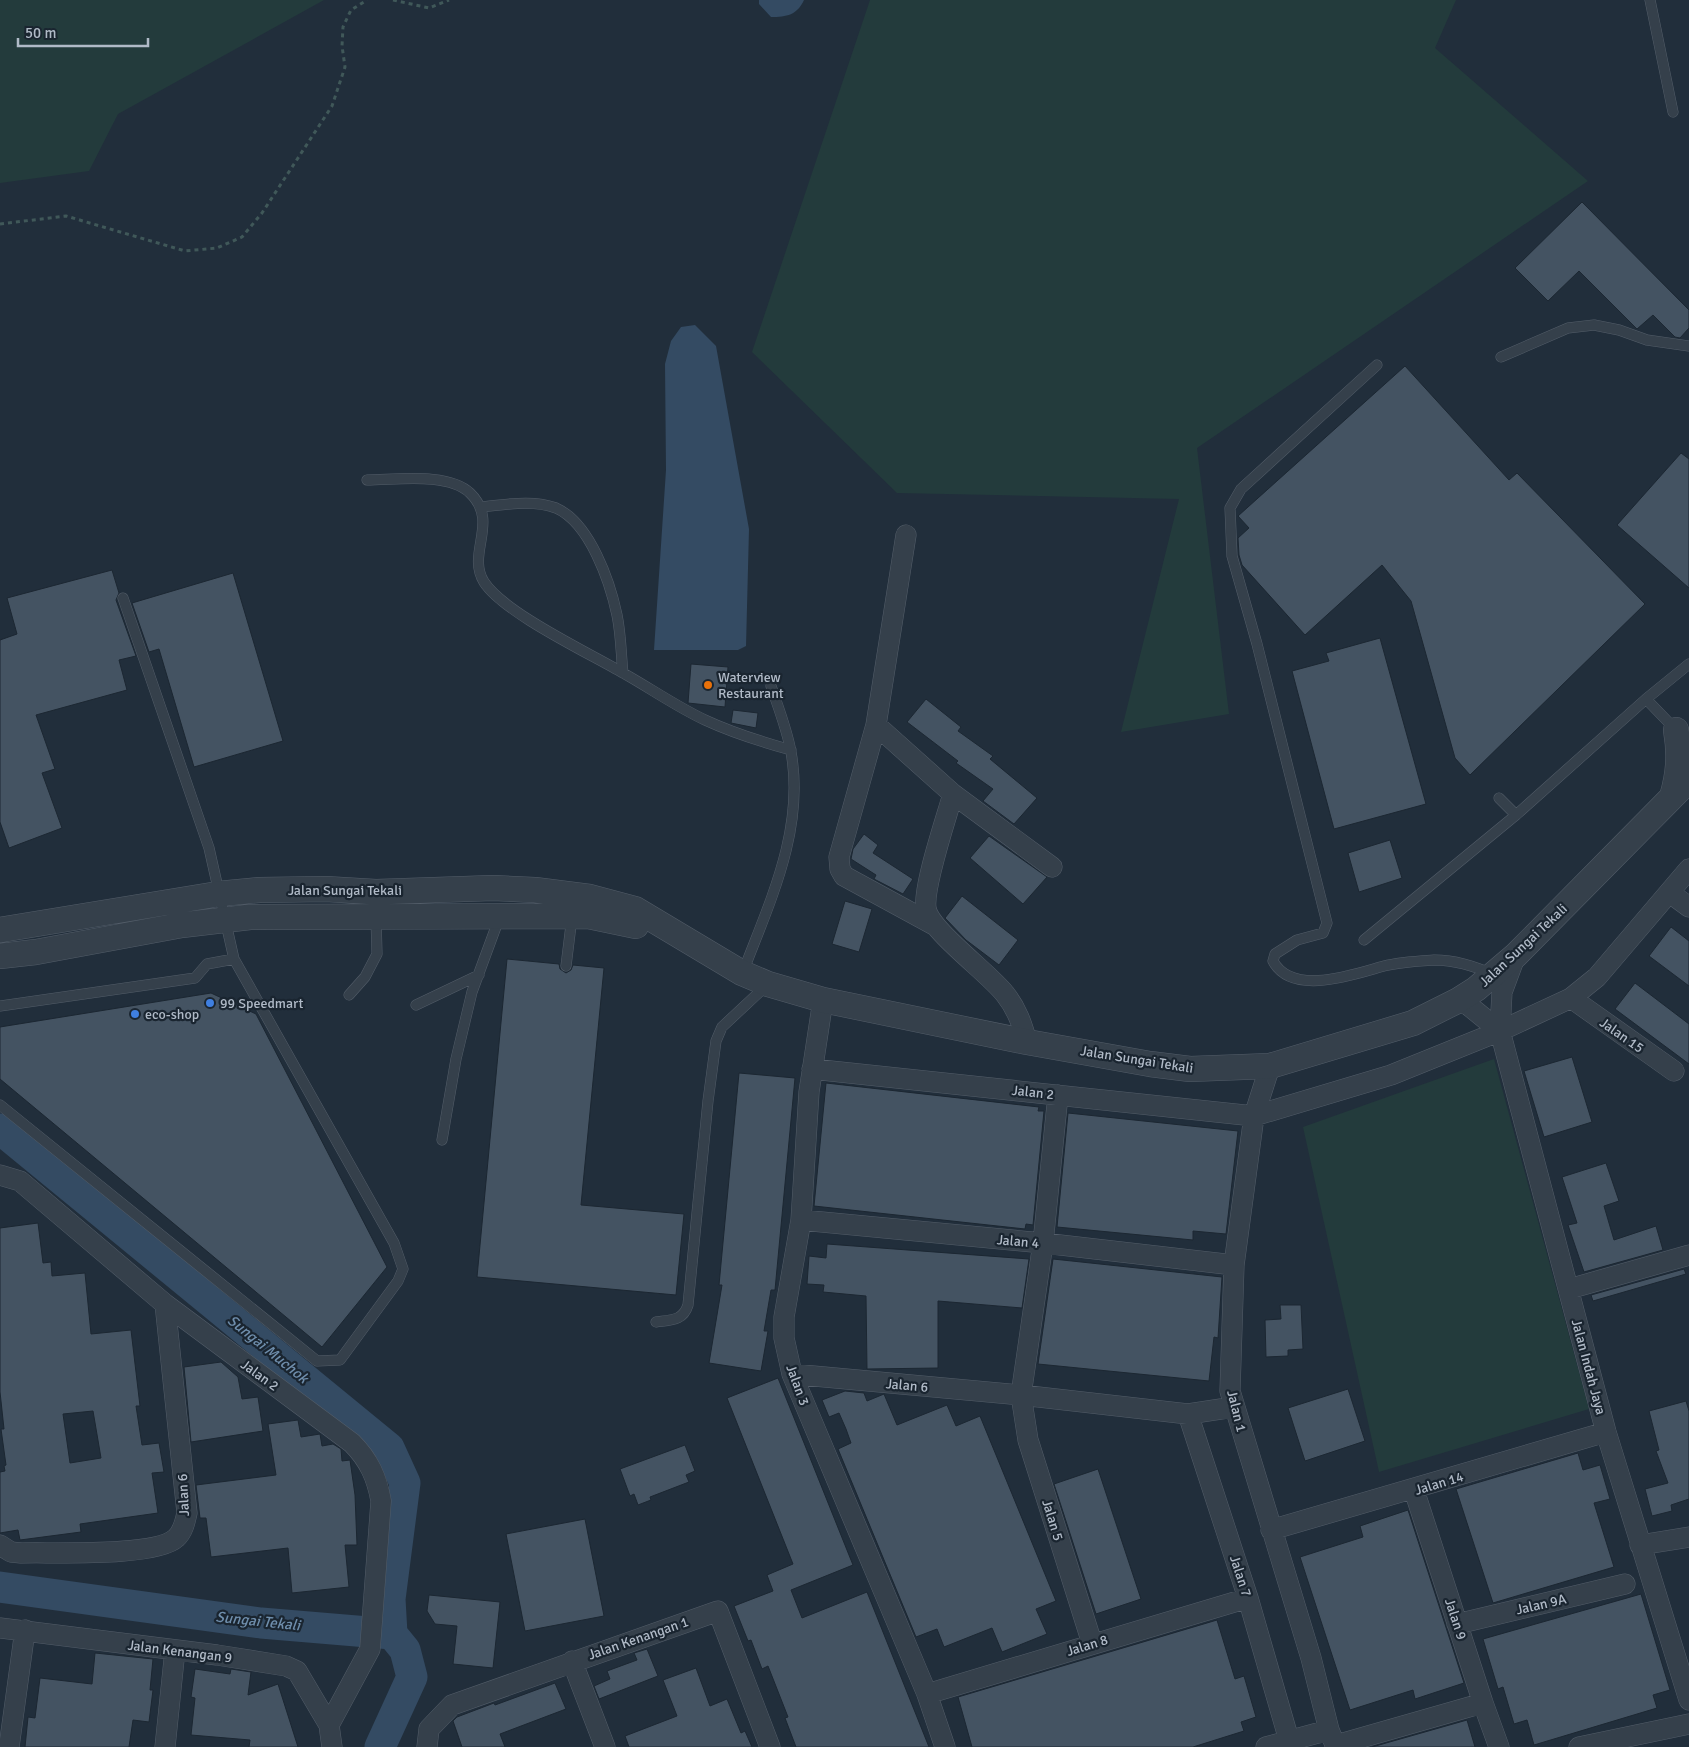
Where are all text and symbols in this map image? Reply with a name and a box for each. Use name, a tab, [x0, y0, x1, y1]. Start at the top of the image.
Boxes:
scale bar	[18, 15, 148, 47]
text: 50 m	[25, 24, 56, 42]
place label: Waterview Restaurant	[718, 669, 784, 702]
marker: Waterview Restaurant	[702, 679, 714, 691]
street label: Jalan Sungai Tekali	[288, 882, 402, 899]
street label: Jalan Sungai Tekali	[1476, 900, 1571, 990]
place label: 99 Speedmart	[220, 995, 304, 1012]
marker: 99 Speedmart	[204, 997, 216, 1009]
place label: eco-shop	[145, 1006, 199, 1023]
marker: eco-shop	[129, 1008, 141, 1020]
street label: Jalan 15	[1596, 1014, 1647, 1057]
street label: Jalan Sungai Tekali	[1079, 1042, 1195, 1077]
street label: Jalan 2	[1011, 1082, 1055, 1103]
street label: Jalan 4	[996, 1231, 1040, 1252]
water label: Sungai Muchok	[224, 1311, 313, 1388]
street label: Jalan Indah Jaya	[1568, 1317, 1609, 1417]
street label: Jalan 2	[238, 1356, 282, 1395]
street label: Jalan 3	[782, 1362, 813, 1408]
street label: Jalan 6	[885, 1375, 929, 1396]
street label: Jalan 1	[1223, 1388, 1250, 1434]
street label: Jalan 14	[1413, 1468, 1466, 1499]
street label: Jalan 6	[174, 1473, 193, 1517]
street label: Jalan 5	[1038, 1497, 1067, 1543]
street label: Jalan 7	[1226, 1553, 1255, 1599]
street label: Jalan 9A	[1514, 1590, 1568, 1619]
street label: Jalan 9	[1441, 1596, 1470, 1642]
water label: Sungai Tekali	[215, 1608, 303, 1635]
street label: Jalan Kenangan 1	[586, 1613, 691, 1664]
street label: Jalan 8	[1064, 1631, 1110, 1660]
street label: Jalan Kenangan 9	[127, 1637, 233, 1666]

